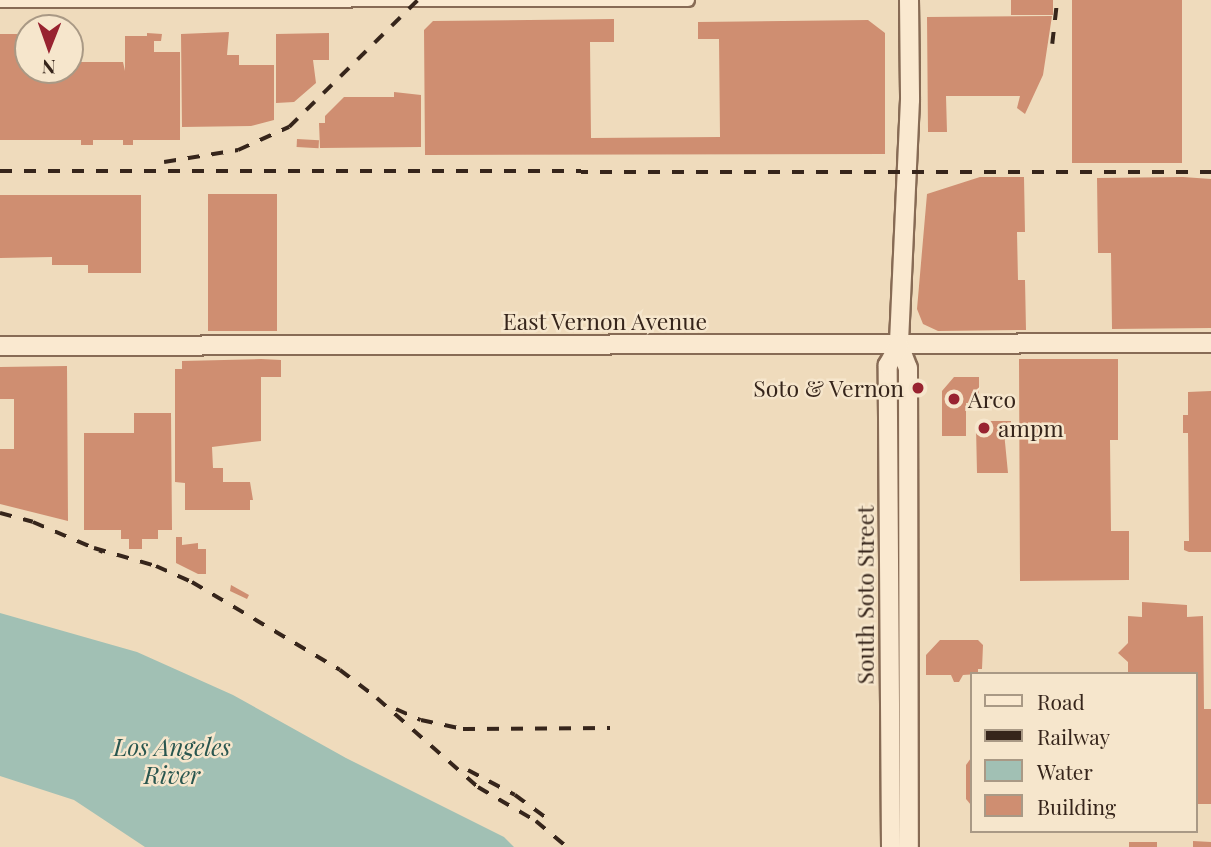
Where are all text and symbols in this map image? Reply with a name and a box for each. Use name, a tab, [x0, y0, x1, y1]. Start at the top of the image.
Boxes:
north arrow	[14, 14, 84, 84]
text: N	[42, 55, 56, 81]
street label: East Vernon Avenue	[502, 307, 708, 335]
place label: Soto & Vernon	[752, 374, 904, 402]
marker: Soto & Vernon	[910, 380, 926, 396]
place label: Arco	[968, 385, 1016, 413]
marker: Arco	[946, 391, 962, 407]
place label: ampm	[998, 414, 1064, 442]
marker: ampm	[976, 420, 992, 436]
street label: South Soto Street	[851, 505, 879, 685]
legend	[970, 672, 1197, 833]
text: Road	[1037, 687, 1085, 715]
text: Railway	[1037, 722, 1110, 750]
water label: Los Angeles River	[113, 733, 231, 789]
text: Water	[1037, 757, 1093, 785]
text: Building	[1037, 792, 1116, 820]

